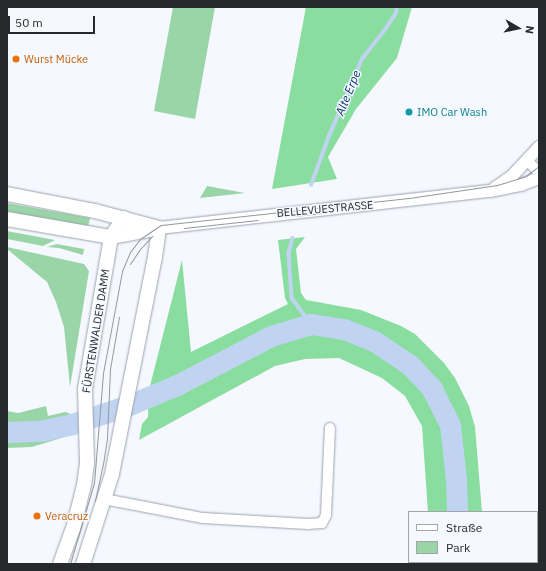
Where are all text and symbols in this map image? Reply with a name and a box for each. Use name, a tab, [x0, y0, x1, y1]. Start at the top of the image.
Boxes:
scale bar	[10, 8, 97, 34]
north arrow	[498, 8, 538, 48]
text: 50 m	[15, 15, 43, 30]
text: N	[522, 25, 537, 35]
place label: Wurst Mücke	[24, 52, 88, 66]
marker: Wurst Mücke	[11, 54, 21, 64]
water label: Alte Erpe	[332, 68, 364, 118]
place label: IMO Car Wash	[417, 105, 487, 119]
marker: IMO Car Wash	[404, 107, 414, 117]
street label: BELLEVUESTRASSE	[276, 198, 374, 220]
street label: FÜRSTENWALDER DAMM	[80, 268, 112, 394]
place label: Veracruz	[45, 509, 88, 523]
marker: Veracruz	[32, 511, 42, 521]
legend	[408, 511, 538, 563]
text: Straße	[446, 520, 482, 535]
text: Park	[446, 540, 470, 555]

